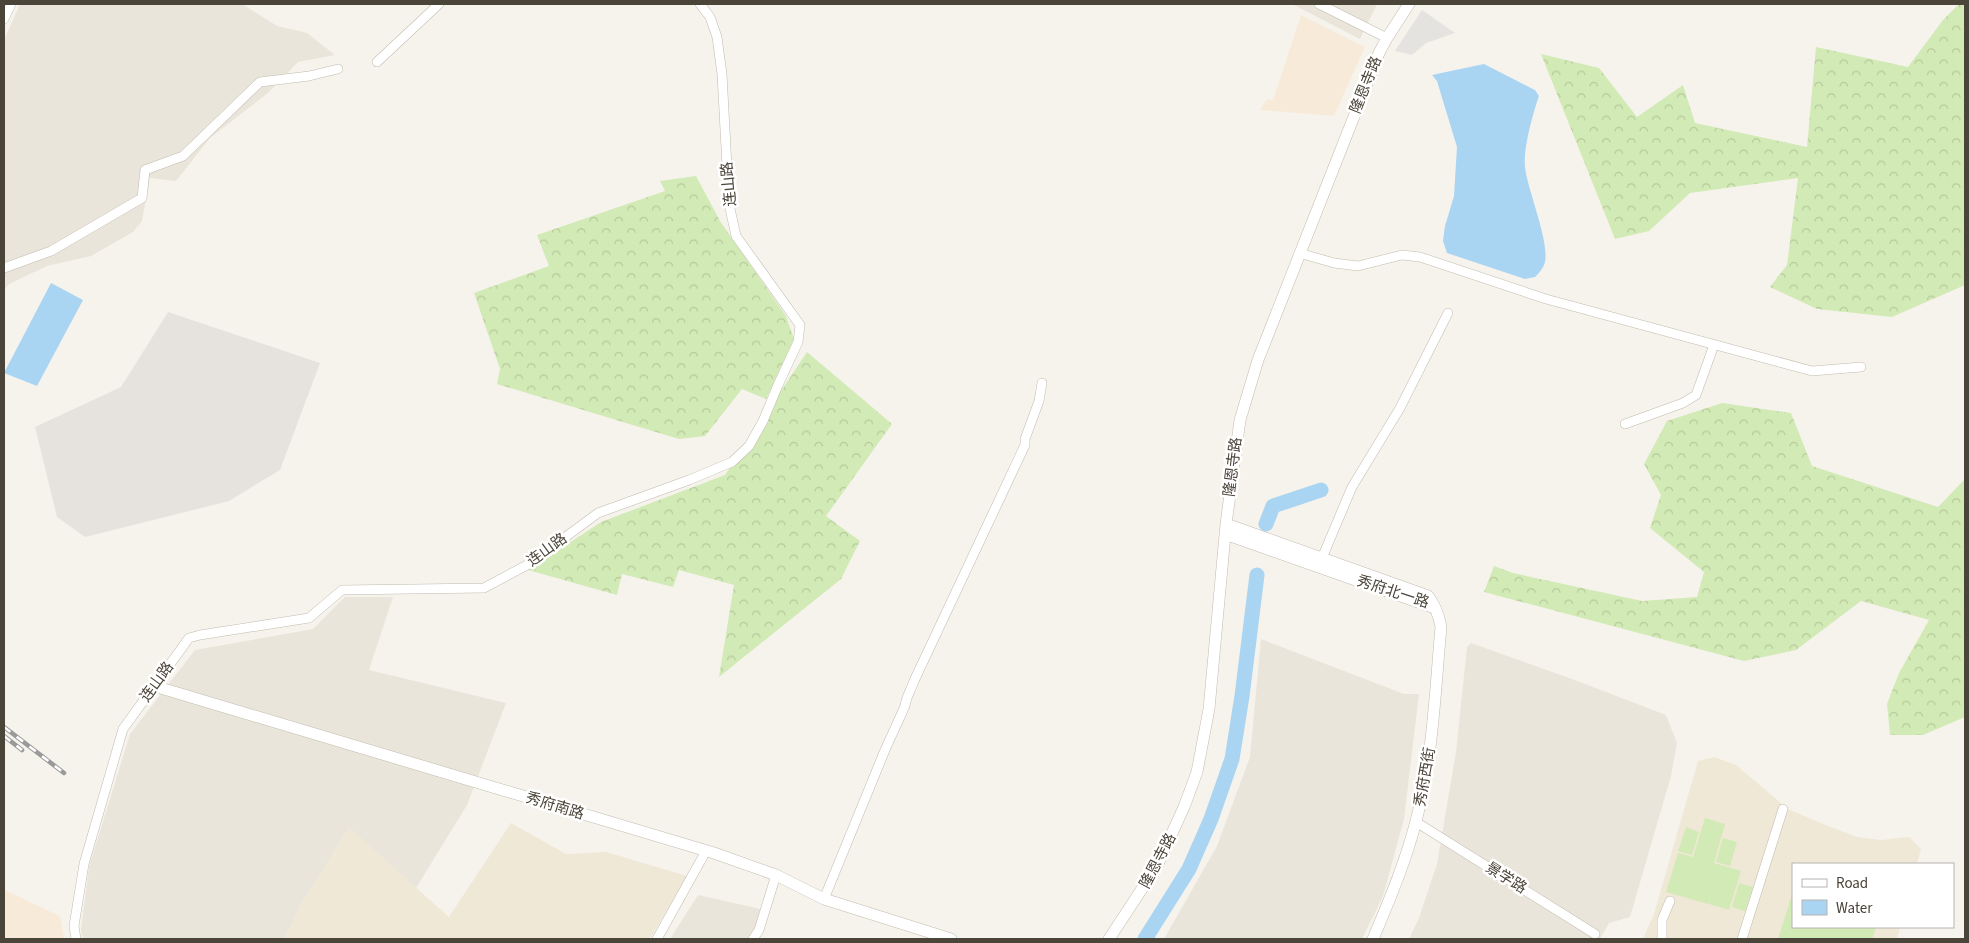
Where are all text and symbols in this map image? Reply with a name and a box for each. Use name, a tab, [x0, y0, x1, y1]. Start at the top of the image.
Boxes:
street label: 隆恩寺路	[1345, 53, 1387, 117]
street label: 连山路	[717, 161, 741, 207]
street label: 隆恩寺路	[1219, 436, 1247, 498]
street label: 连山路	[523, 528, 571, 572]
street label: 秀府北一路	[1354, 570, 1432, 614]
street label: 连山路	[135, 658, 179, 706]
street label: 秀府西街	[1409, 746, 1441, 808]
street label: 秀府南路	[523, 787, 587, 825]
street label: 隆恩寺路	[1135, 830, 1181, 892]
street label: 景学路	[1481, 857, 1531, 899]
legend	[1792, 863, 1954, 928]
text: Road	[1836, 873, 1868, 894]
text: Water	[1836, 898, 1873, 919]

